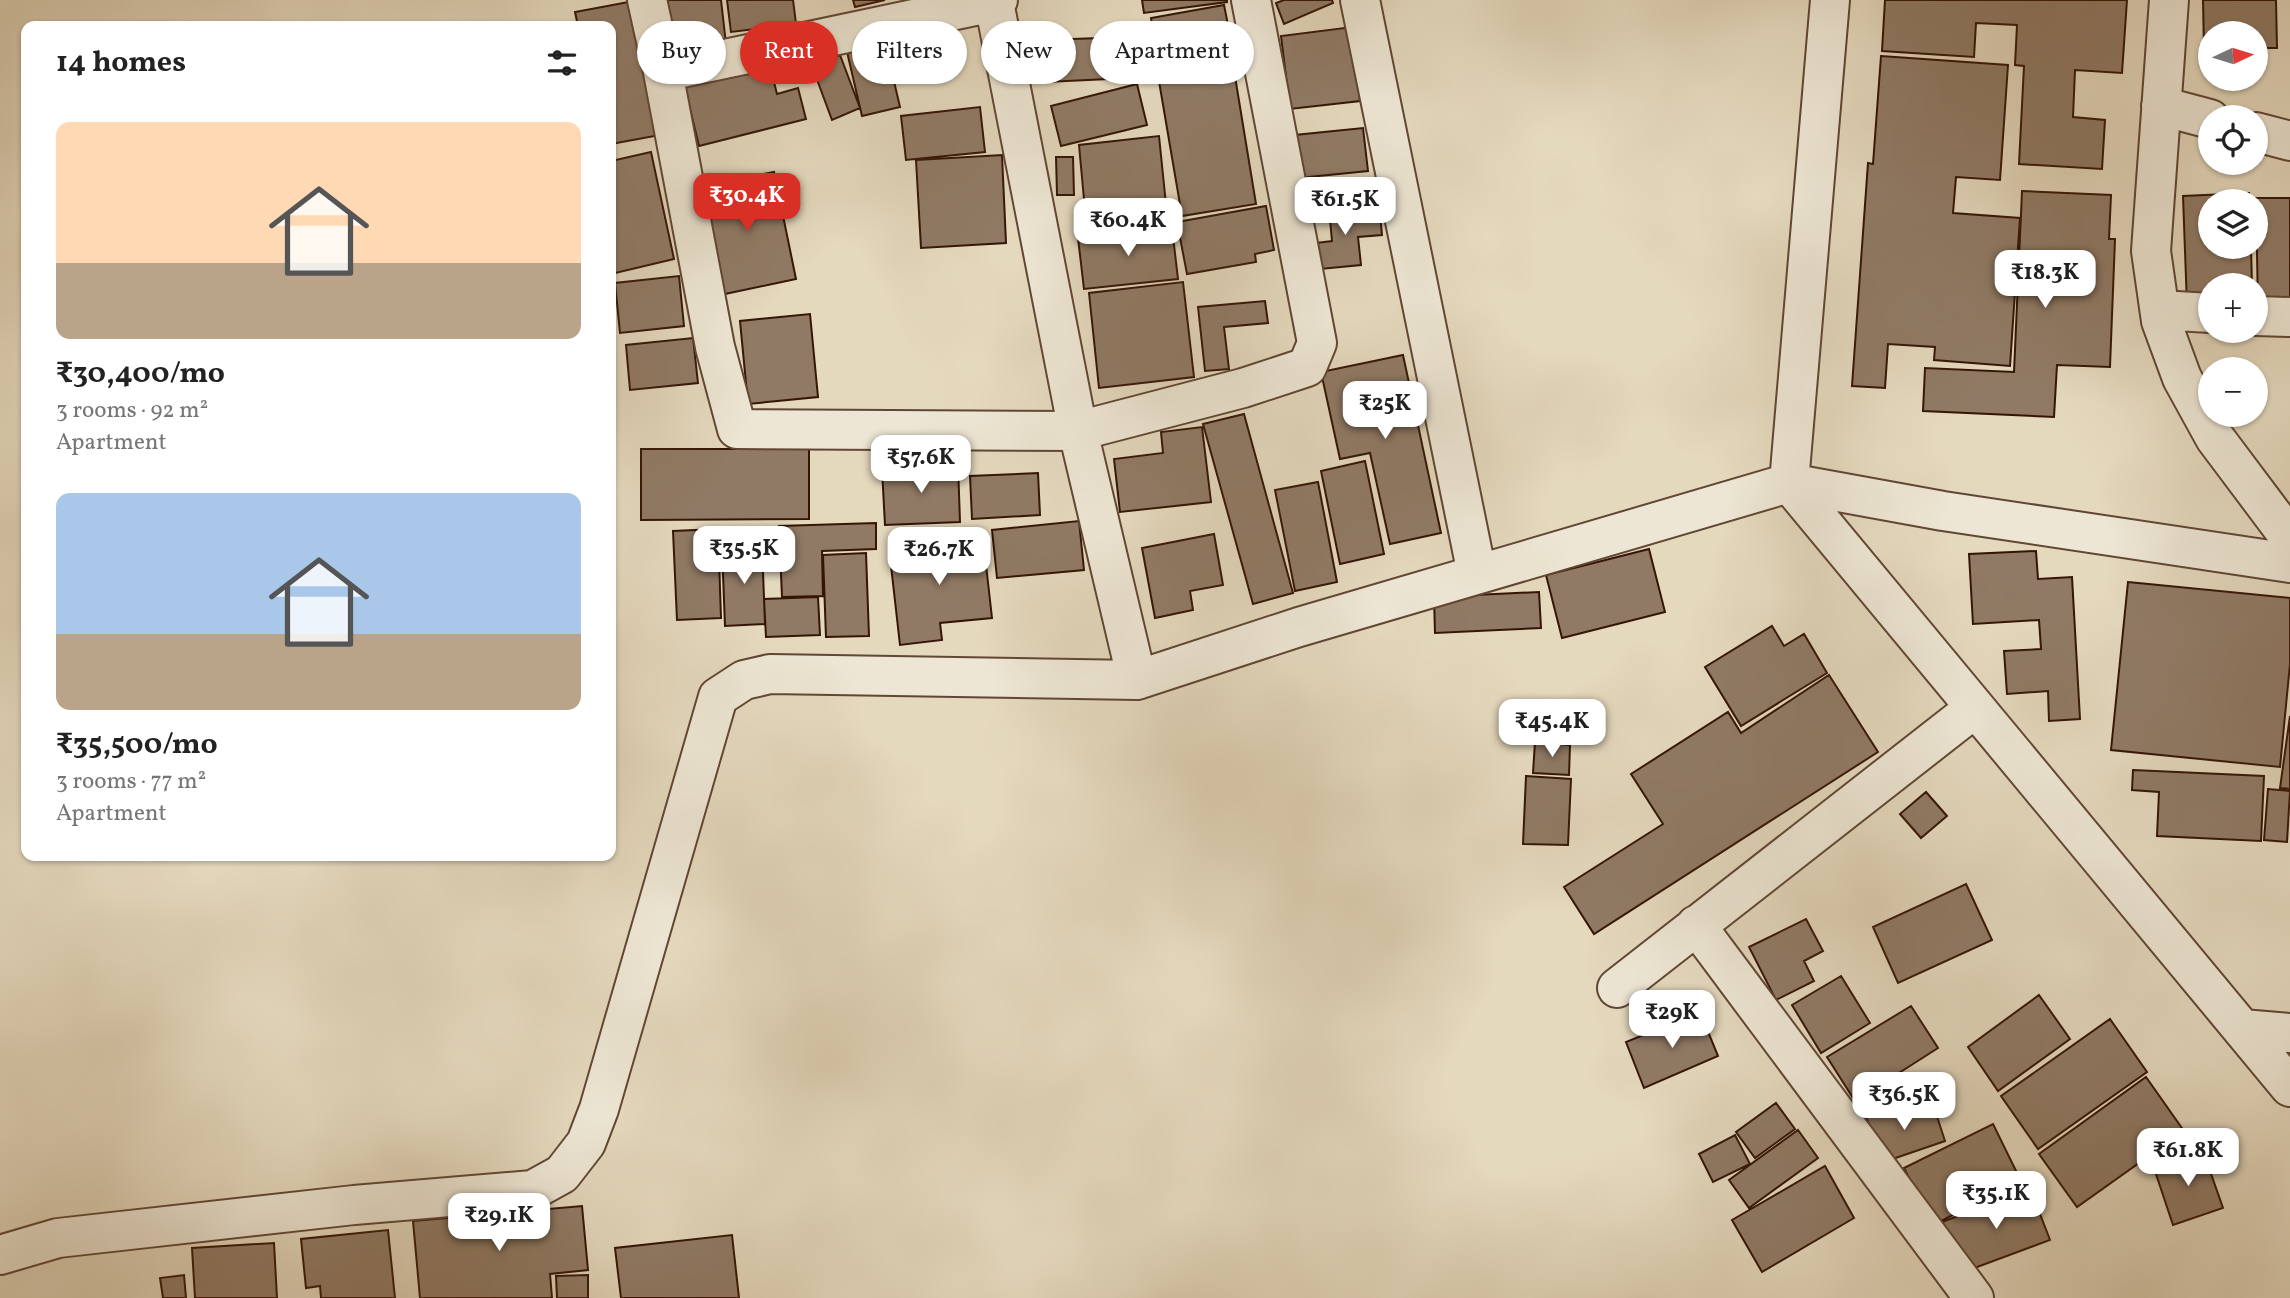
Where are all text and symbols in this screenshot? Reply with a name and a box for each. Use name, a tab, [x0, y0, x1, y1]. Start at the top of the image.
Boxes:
chip: Buy	[637, 21, 726, 84]
chip: Rent	[740, 21, 838, 84]
chip: Filters	[852, 21, 967, 84]
chip: New	[981, 21, 1076, 84]
chip: Apartment	[1090, 21, 1254, 84]
north arrow	[2198, 21, 2268, 91]
map controls	[2198, 21, 2268, 427]
text: 14 homes	[56, 42, 186, 84]
icon: filters	[543, 44, 581, 82]
button: locate	[2198, 105, 2268, 175]
icon: home	[256, 168, 382, 294]
pin: ₹30.4K	[690, 174, 804, 233]
pin: ₹61.5K	[1288, 177, 1402, 237]
text: ₹30.4K	[709, 180, 785, 212]
text: ₹61.5K	[1311, 184, 1379, 216]
button: layers	[2198, 189, 2268, 259]
pin: ₹60.4K	[1071, 198, 1185, 258]
text: ₹60.4K	[1090, 205, 1166, 237]
pin: ₹18.3K	[1988, 250, 2102, 310]
text: ₹18.3K	[2011, 257, 2079, 289]
button: +	[2198, 273, 2268, 343]
text: ₹30,400/mo	[56, 353, 225, 395]
button: −	[2198, 357, 2268, 427]
pin: ₹25K	[1344, 382, 1426, 441]
text: ₹25K	[1359, 388, 1411, 420]
text: 3 rooms · 92 m²	[56, 395, 208, 427]
text: Apartment	[56, 427, 167, 459]
pin: ₹57.6K	[864, 435, 978, 495]
text: ₹57.6K	[887, 442, 955, 474]
pin: ₹35.5K	[687, 526, 801, 586]
pin: ₹26.7K	[882, 528, 996, 587]
text: ₹35.5K	[709, 533, 779, 565]
text: ₹26.7K	[904, 534, 974, 566]
icon: home	[256, 539, 382, 665]
pin: ₹45.4K	[1495, 700, 1609, 759]
text: ₹45.4K	[1515, 706, 1589, 738]
text: ₹35,500/mo	[56, 724, 218, 766]
text: 3 rooms · 77 m²	[56, 766, 206, 798]
text: Apartment	[56, 798, 167, 830]
pin: ₹29K	[1631, 990, 1713, 1050]
text: ₹29K	[1645, 997, 1699, 1029]
pin: ₹36.5K	[1847, 1072, 1961, 1132]
text: ₹36.5K	[1868, 1079, 1940, 1111]
pin: ₹61.8K	[2131, 1128, 2245, 1188]
text: ₹61.8K	[2153, 1135, 2223, 1167]
pin: ₹35.1K	[1939, 1172, 2053, 1231]
text: ₹35.1K	[1962, 1178, 2030, 1210]
pin: ₹29.1K	[442, 1194, 556, 1253]
text: ₹29.1K	[464, 1200, 534, 1232]

